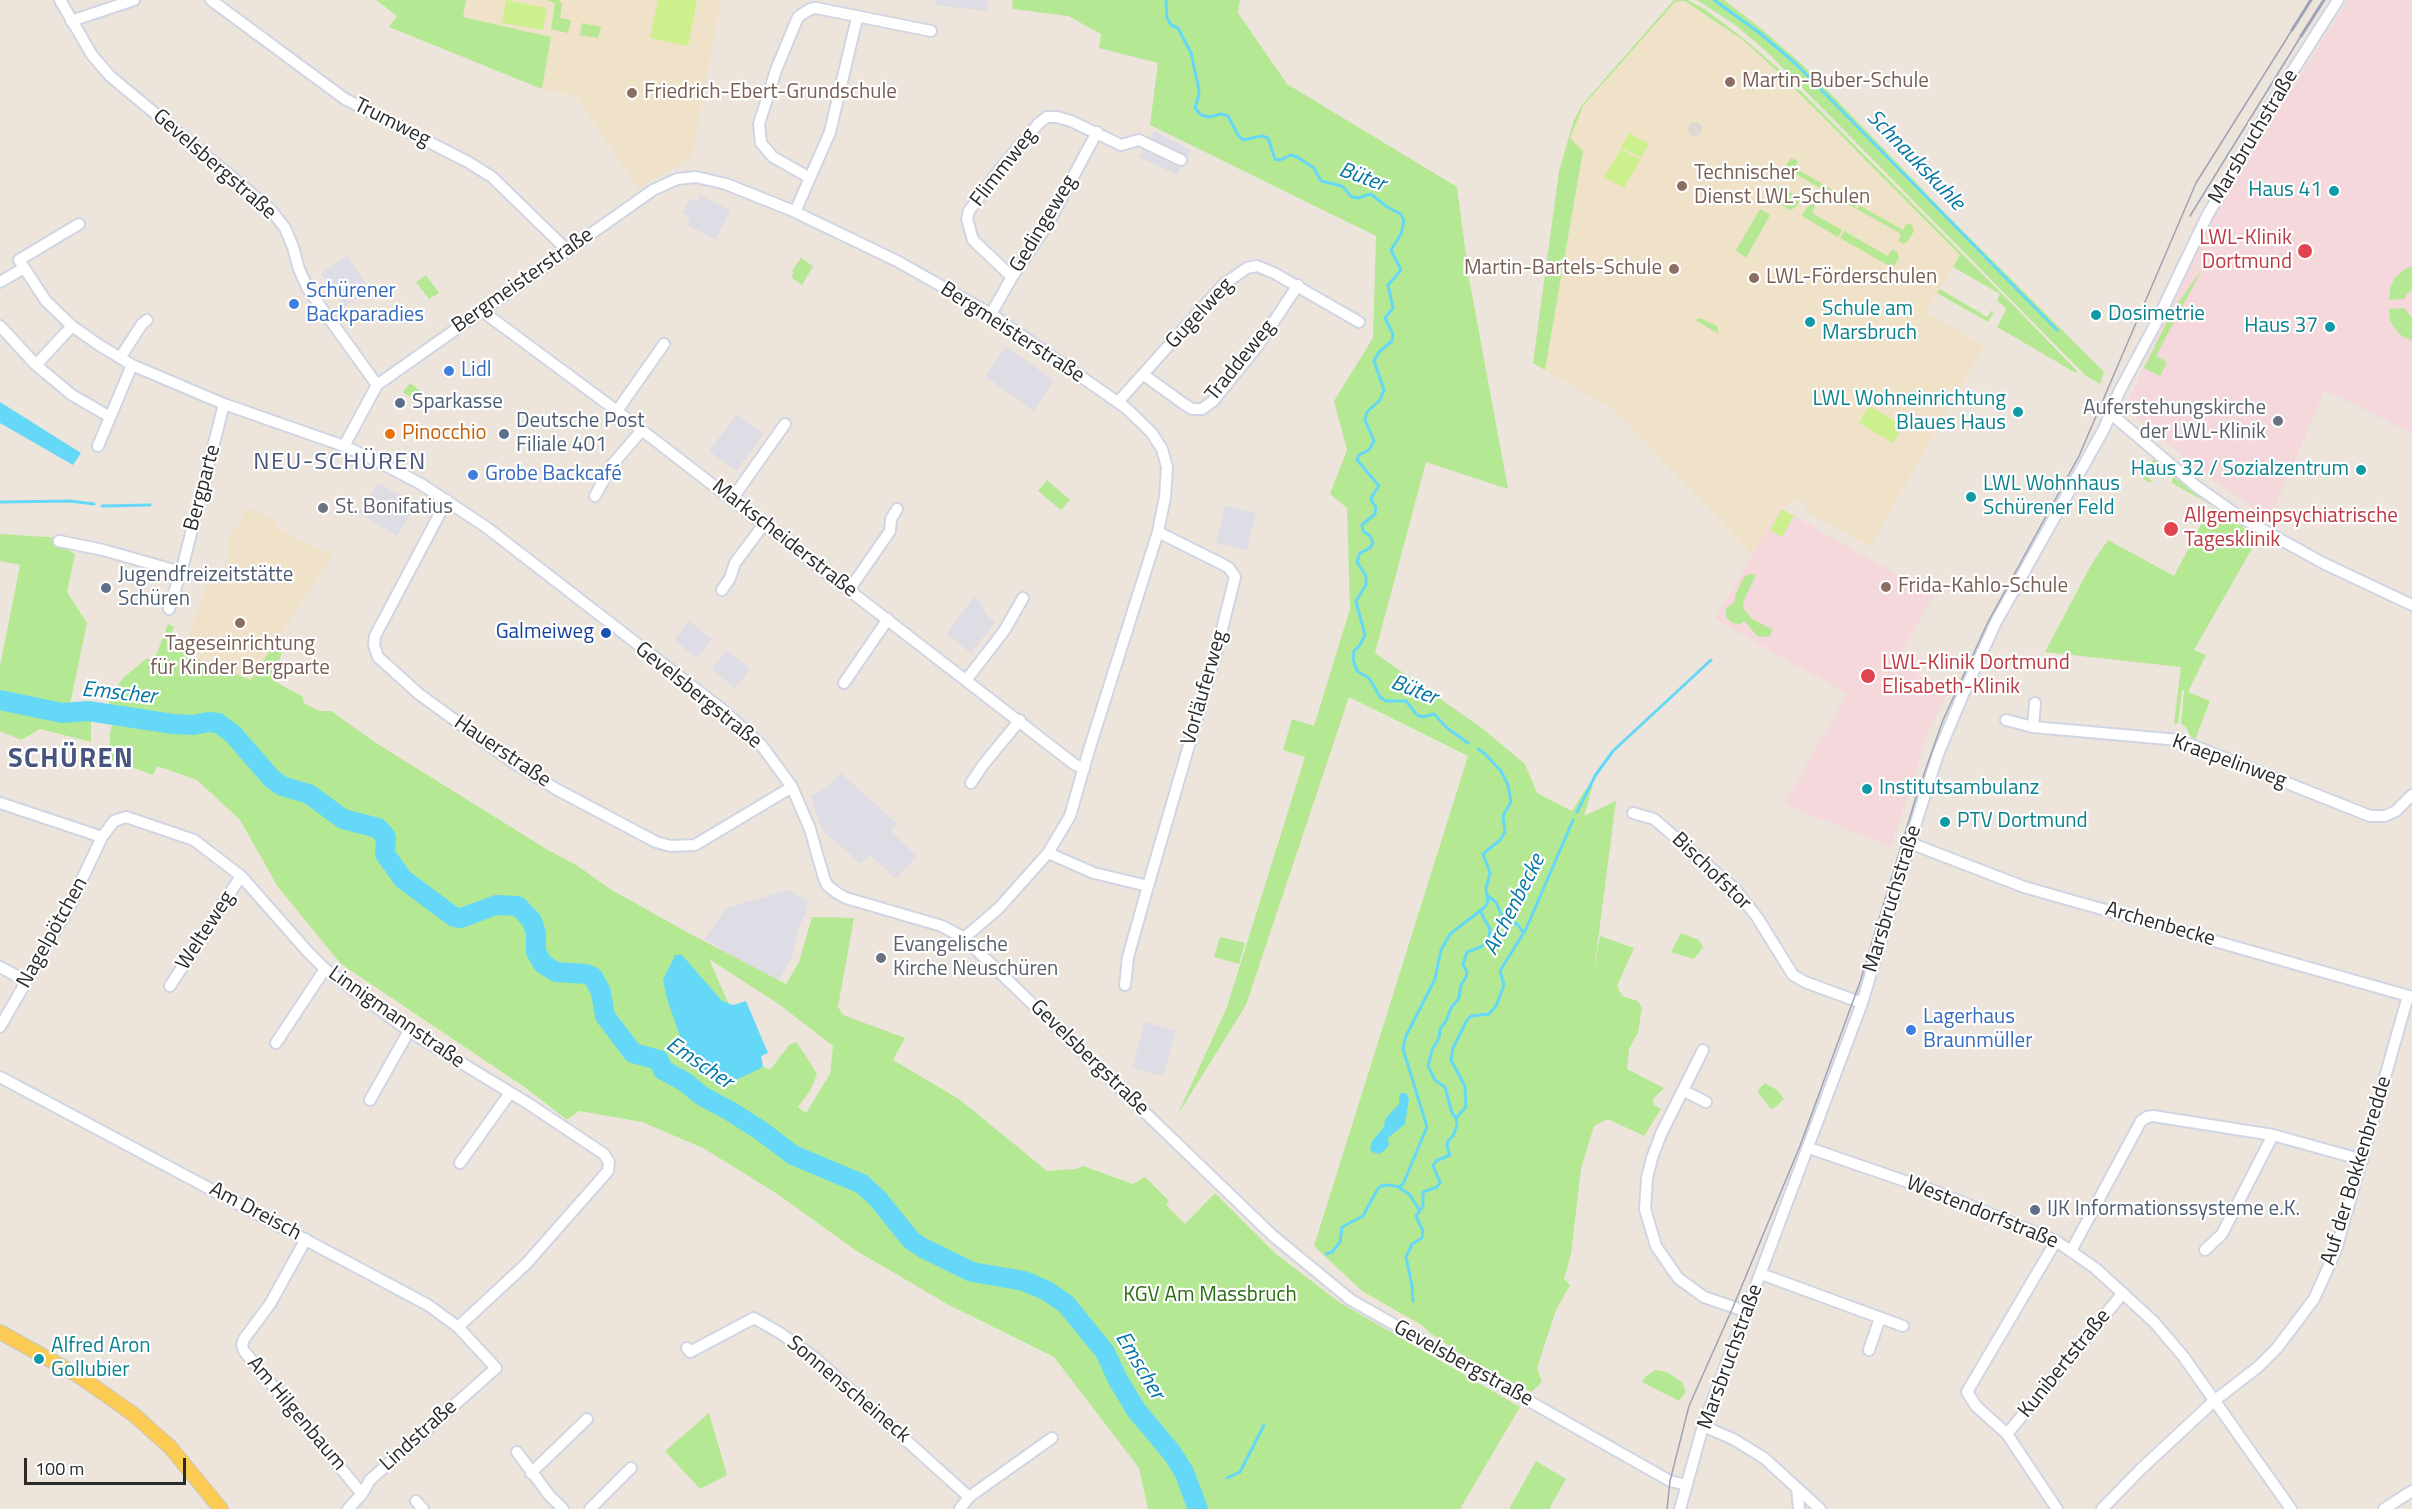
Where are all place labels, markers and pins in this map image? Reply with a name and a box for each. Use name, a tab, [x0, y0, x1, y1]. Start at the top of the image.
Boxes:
place label: Martin-Buber-Schule	[1742, 69, 1929, 95]
marker: Martin-Buber-Schule	[1723, 75, 1737, 89]
place label: Friedrich-Ebert-Grundschule	[644, 80, 897, 106]
marker: Friedrich-Ebert-Grundschule	[625, 86, 639, 100]
place label: Technischer Dienst LWL-Schulen	[1694, 161, 1870, 211]
place label: Haus 41	[2248, 178, 2322, 204]
marker: Technischer Dienst LWL-Schulen	[1675, 179, 1689, 193]
marker: Haus 41	[2327, 184, 2341, 198]
place label: LWL-Klinik Dortmund	[2199, 226, 2292, 276]
marker: LWL-Klinik Dortmund	[2296, 242, 2314, 260]
place label: Martin-Bartels-Schule	[1464, 256, 1662, 282]
marker: Martin-Bartels-Schule	[1667, 262, 1681, 276]
place label: LWL-Förderschulen	[1766, 265, 1937, 291]
marker: LWL-Förderschulen	[1747, 271, 1761, 285]
place label: Schürener Backparadies	[306, 279, 424, 329]
marker: Schürener Backparadies	[287, 297, 301, 311]
place label: Schule am Marsbruch	[1822, 297, 1917, 347]
place label: Dosimetrie	[2108, 302, 2205, 328]
marker: Dosimetrie	[2089, 308, 2103, 322]
place label: Haus 37	[2244, 314, 2318, 340]
marker: Schule am Marsbruch	[1803, 315, 1817, 329]
marker: Haus 37	[2323, 320, 2337, 334]
place label: Lidl	[461, 358, 492, 384]
marker: Lidl	[442, 364, 456, 378]
place label: LWL Wohneinrichtung Blaues Haus	[1812, 387, 2006, 437]
place label: Sparkasse	[412, 390, 503, 416]
marker: Sparkasse	[393, 396, 407, 410]
place label: Auferstehungskirche der LWL-Klinik	[2083, 396, 2266, 446]
marker: LWL Wohneinrichtung Blaues Haus	[2011, 405, 2025, 419]
place label: Deutsche Post Filiale 401	[516, 409, 645, 459]
marker: Auferstehungskirche der LWL-Klinik	[2271, 414, 2285, 428]
place label: Pinocchio	[402, 421, 487, 447]
marker: Pinocchio	[383, 427, 397, 441]
marker: Deutsche Post Filiale 401	[497, 427, 511, 441]
place label: Haus 32 / Sozialzentrum	[2131, 457, 2349, 483]
place label: Grobe Backcafé	[485, 462, 622, 488]
marker: Haus 32 / Sozialzentrum	[2354, 463, 2368, 477]
marker: Grobe Backcafé	[466, 468, 480, 482]
place label: LWL Wohnhaus Schürener Feld	[1983, 472, 2120, 522]
marker: LWL Wohnhaus Schürener Feld	[1964, 490, 1978, 504]
place label: St. Bonifatius	[335, 495, 453, 521]
marker: St. Bonifatius	[316, 501, 330, 515]
place label: Allgemeinpsychiatrische Tagesklinik	[2184, 504, 2398, 554]
marker: Allgemeinpsychiatrische Tagesklinik	[2162, 520, 2180, 538]
place label: Jugendfreizeitstätte Schüren	[118, 563, 293, 613]
place label: Frida-Kahlo-Schule	[1898, 574, 2068, 600]
marker: Frida-Kahlo-Schule	[1879, 580, 1893, 594]
marker: Jugendfreizeitstätte Schüren	[99, 581, 113, 595]
marker: Tageseinrichtung für Kinder Bergparte	[233, 616, 247, 630]
place label: Galmeiweg	[496, 620, 594, 646]
marker: Galmeiweg	[599, 626, 613, 640]
place label: Tageseinrichtung für Kinder Bergparte	[150, 632, 330, 682]
place label: LWL-Klinik Dortmund Elisabeth-Klinik	[1882, 651, 2070, 701]
marker: LWL-Klinik Dortmund Elisabeth-Klinik	[1859, 667, 1877, 685]
place label: Institutsambulanz	[1879, 776, 2039, 802]
marker: Institutsambulanz	[1860, 782, 1874, 796]
place label: PTV Dortmund	[1957, 809, 2088, 835]
marker: PTV Dortmund	[1938, 815, 1952, 829]
place label: Evangelische Kirche Neuschüren	[893, 933, 1058, 983]
marker: Evangelische Kirche Neuschüren	[874, 951, 888, 965]
place label: Lagerhaus Braunmüller	[1923, 1005, 2032, 1055]
marker: Lagerhaus Braunmüller	[1904, 1023, 1918, 1037]
place label: IJK Informationssysteme e.K.	[2047, 1197, 2300, 1223]
marker: IJK Informationssysteme e.K.	[2028, 1203, 2042, 1217]
place label: Alfred Aron Gollubier	[51, 1334, 151, 1384]
marker: Alfred Aron Gollubier	[32, 1352, 46, 1366]

